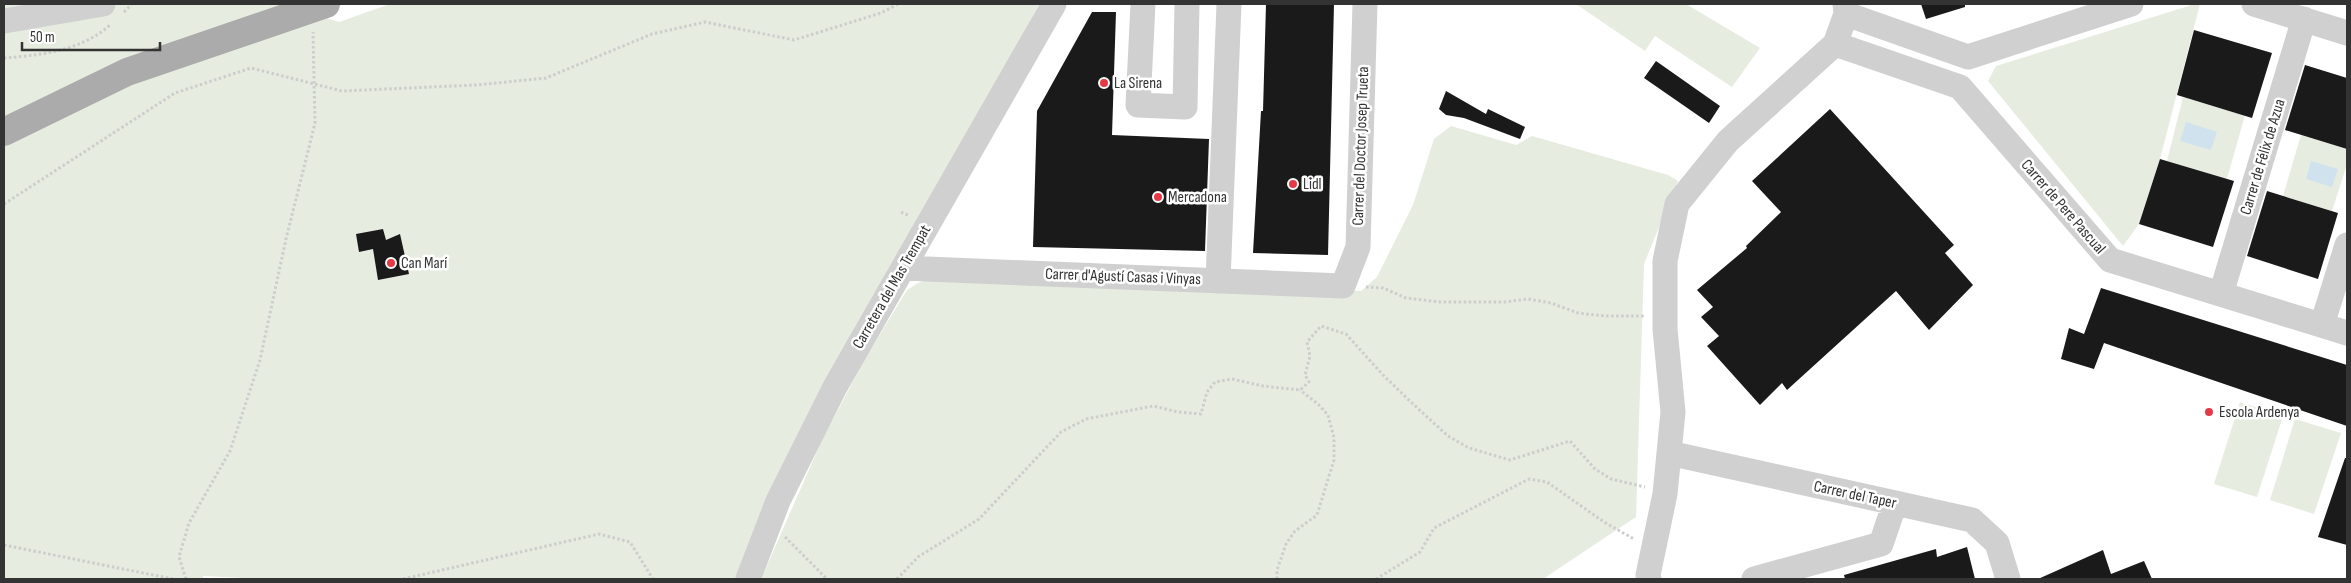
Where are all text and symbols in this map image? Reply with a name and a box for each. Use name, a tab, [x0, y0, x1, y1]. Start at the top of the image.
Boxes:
scale bar	[22, 20, 160, 52]
text: 50 m	[30, 28, 55, 47]
street label: Carrer del Doctor Josep Trueta	[1349, 66, 1373, 226]
place label: La Sirena	[1114, 74, 1162, 93]
marker: La Sirena	[1098, 77, 1110, 89]
street label: Carrer de Félix de Azua	[2236, 97, 2290, 217]
street label: Carrer de Pere Pascual	[2017, 156, 2109, 258]
place label: Lidl	[1303, 175, 1322, 194]
marker: Lidl	[1287, 178, 1299, 190]
place label: Mercadona	[1168, 188, 1227, 207]
marker: Mercadona	[1152, 191, 1164, 203]
street label: Carretera del Mas Trempat	[849, 222, 935, 352]
place label: Can Marí	[401, 254, 447, 273]
marker: Can Marí	[385, 257, 397, 269]
street label: Carrer d'Agustí Casas i Vinyas	[1045, 265, 1201, 289]
place label: Escola Ardenya	[2219, 403, 2299, 422]
marker: Escola Ardenya	[2203, 406, 2215, 418]
street label: Carrer del Taper	[1812, 477, 1898, 513]

